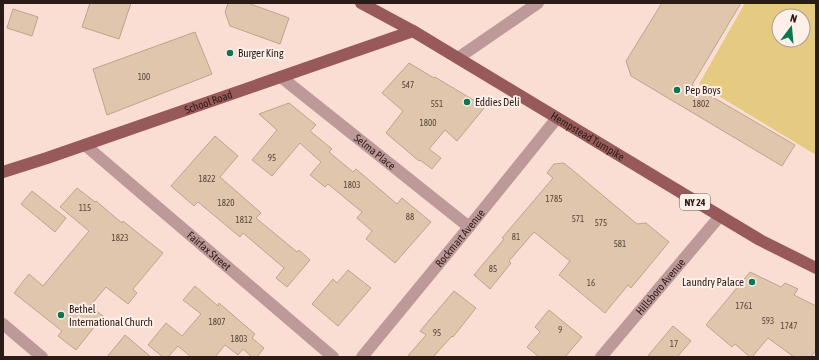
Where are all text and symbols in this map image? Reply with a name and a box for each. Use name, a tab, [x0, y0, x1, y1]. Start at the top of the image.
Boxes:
north arrow	[771, 8, 811, 48]
text: N	[789, 12, 799, 25]
place label: Burger King	[238, 47, 284, 59]
marker: Burger King	[225, 48, 235, 58]
house number: 100	[138, 72, 150, 82]
house number: 547	[402, 80, 414, 90]
place label: Pep Boys	[685, 84, 721, 96]
marker: Pep Boys	[672, 85, 682, 95]
street label: School Road	[183, 88, 234, 116]
place label: Eddies Deli	[475, 96, 520, 108]
marker: Eddies Deli	[462, 97, 472, 107]
house number: 551	[431, 99, 443, 109]
house number: 1802	[693, 99, 709, 109]
street label: Hempstead Turnpike	[549, 109, 627, 163]
house number: 1800	[420, 118, 436, 128]
street label: Selma Place	[352, 132, 398, 172]
house number: 95	[268, 153, 276, 163]
house number: 1822	[199, 174, 215, 184]
house number: 1803	[344, 180, 360, 190]
house number: 1785	[546, 194, 562, 204]
road number: NY 24	[680, 194, 710, 210]
house number: 1820	[218, 198, 234, 208]
house number: 115	[79, 203, 91, 213]
street label: Rockmart Avenue	[433, 207, 487, 269]
house number: 88	[406, 212, 414, 222]
house number: 571	[572, 214, 584, 224]
house number: 1812	[236, 215, 252, 225]
house number: 575	[595, 218, 607, 228]
street label: Fairfax Street	[185, 229, 233, 273]
house number: 81	[512, 232, 520, 242]
house number: 1823	[112, 233, 128, 243]
house number: 581	[614, 239, 626, 249]
street label: Hillsboro Avenue	[633, 256, 687, 317]
house number: 85	[489, 264, 497, 274]
place label: Laundry Palace	[682, 276, 744, 288]
marker: Laundry Palace	[747, 277, 757, 287]
house number: 16	[587, 278, 595, 288]
house number: 1761	[736, 301, 752, 311]
place label: Bethel International Church	[69, 303, 153, 328]
marker: Bethel International Church	[56, 310, 66, 320]
house number: 593	[762, 316, 774, 326]
house number: 1807	[209, 317, 225, 327]
house number: 1747	[781, 321, 797, 331]
house number: 9	[558, 325, 562, 335]
house number: 95	[433, 328, 441, 338]
house number: 1803	[231, 334, 247, 344]
house number: 17	[670, 339, 678, 349]

